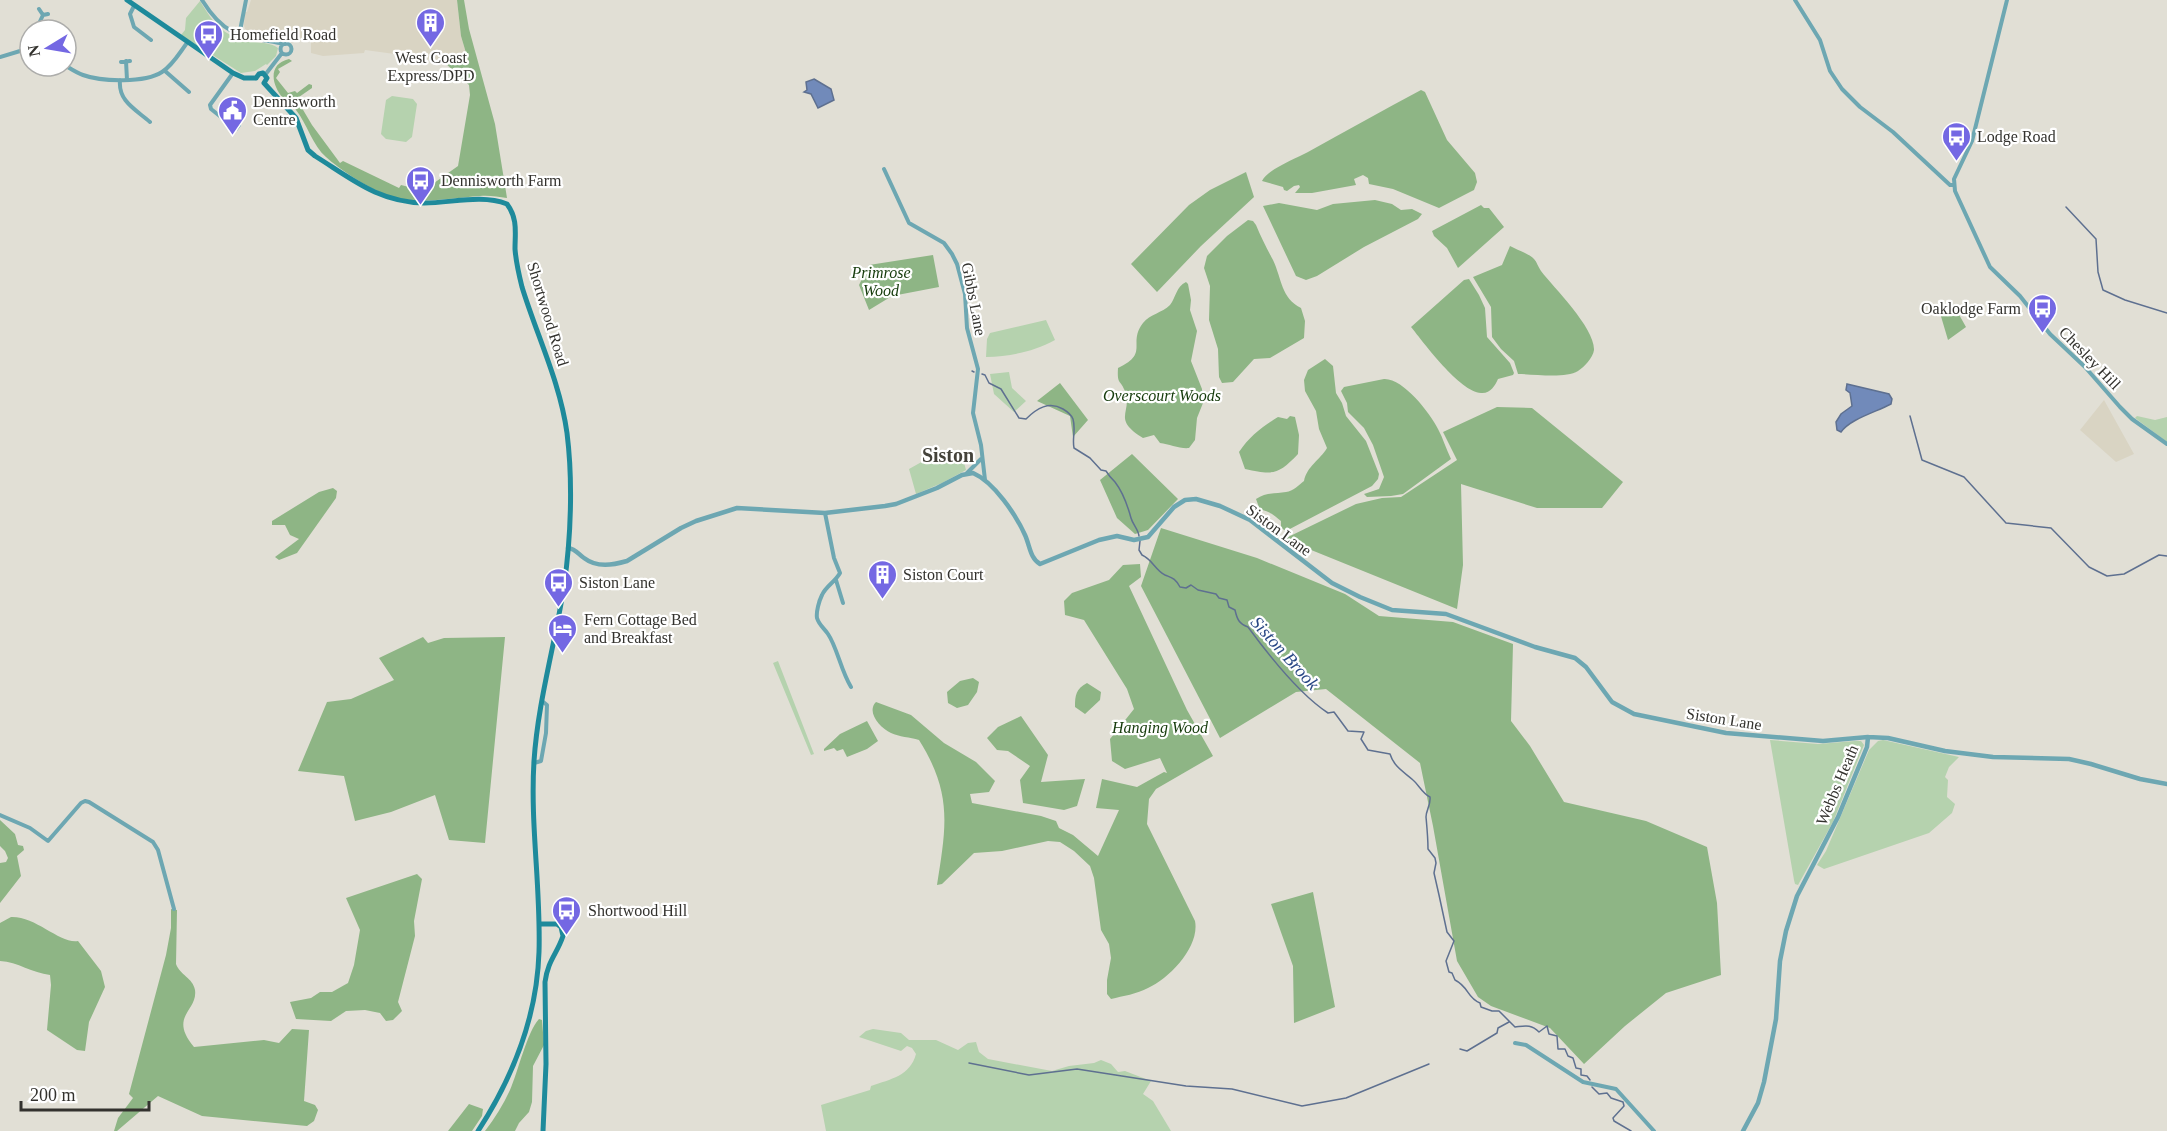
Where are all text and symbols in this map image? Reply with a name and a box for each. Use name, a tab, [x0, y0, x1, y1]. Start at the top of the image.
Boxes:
building icon: West Coast Express/DPD	[415, 6, 447, 48]
north arrow	[18, 18, 78, 78]
bus stop icon: Homefield Road	[193, 18, 225, 60]
place label: Homefield Road	[230, 26, 336, 43]
text: N	[24, 43, 43, 58]
place label: West Coast Express/DPD	[387, 49, 475, 85]
place label: Dennisworth Centre	[253, 93, 336, 128]
public building icon: Dennisworth Centre	[216, 94, 248, 136]
bus stop icon: Lodge Road	[1940, 120, 1972, 162]
place label: Lodge Road	[1977, 128, 2056, 146]
bus stop icon: Dennisworth Farm	[404, 164, 436, 206]
place label: Dennisworth Farm	[441, 172, 562, 189]
street label: Shortwood Road	[524, 260, 572, 368]
street label: Gibbs Lane	[959, 261, 989, 337]
park label: Primrose Wood	[851, 264, 910, 299]
bus stop icon: Oaklodge Farm	[2026, 292, 2058, 334]
place label: Oaklodge Farm	[1921, 300, 2022, 318]
street label: Chesley Hill	[2055, 323, 2124, 394]
park label: Overscourt Woods	[1103, 387, 1221, 404]
district label: Siston	[922, 444, 974, 466]
street label: Siston Lane	[1243, 501, 1315, 559]
building icon: Siston Court	[866, 558, 898, 600]
bus stop icon: Siston Lane	[542, 566, 574, 608]
place label: Siston Court	[903, 566, 984, 583]
place label: Siston Lane	[579, 574, 655, 591]
place label: Fern Cottage Bed and Breakfast	[584, 611, 697, 646]
hotel icon: Fern Cottage Bed and Breakfast	[547, 612, 579, 654]
water label: Siston Brook	[1247, 612, 1324, 695]
street label: Siston Lane	[1685, 705, 1763, 733]
park label: Hanging Wood	[1111, 719, 1209, 737]
street label: Webbs Heath	[1812, 742, 1862, 828]
bus stop icon: Shortwood Hill	[551, 894, 583, 936]
place label: Shortwood Hill	[588, 902, 688, 919]
scale bar	[21, 1074, 148, 1112]
text: 200 m	[30, 1085, 76, 1105]

